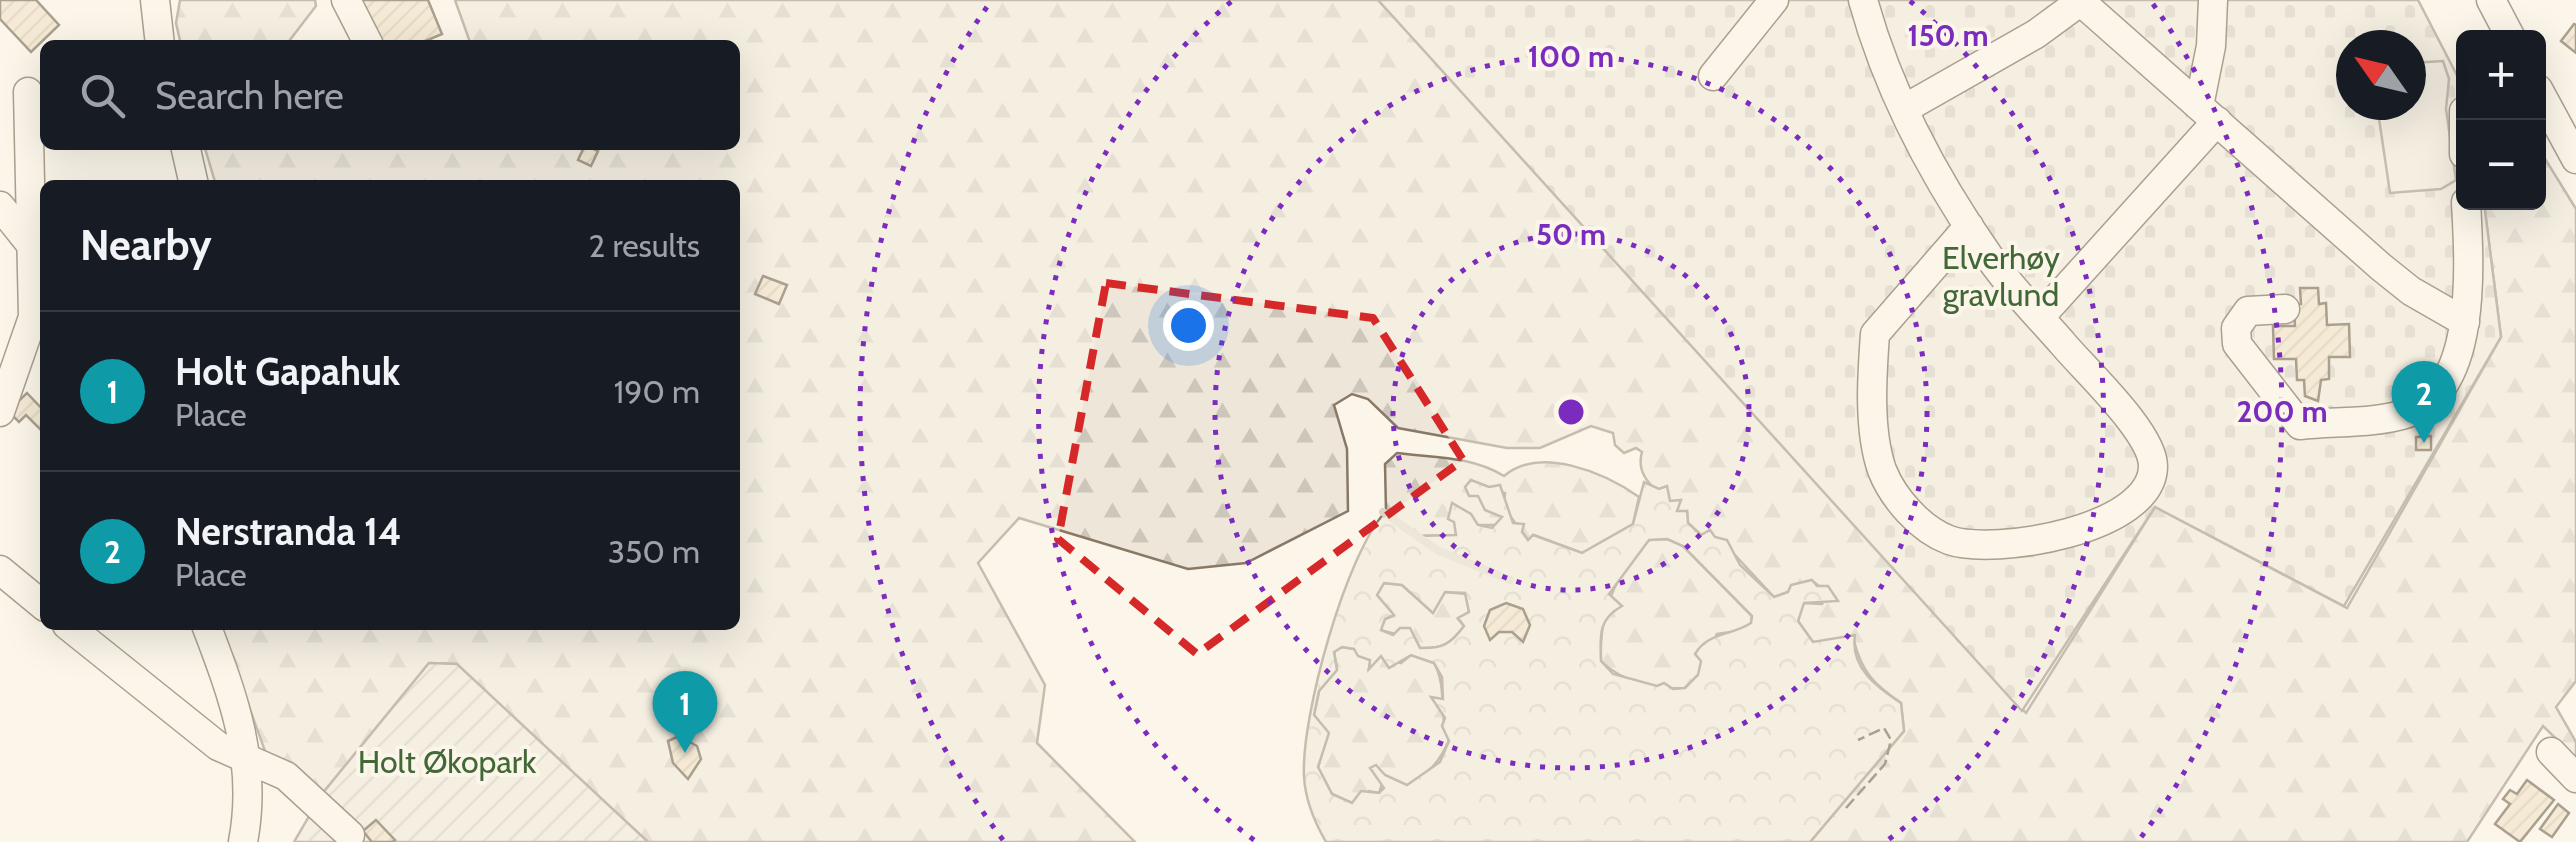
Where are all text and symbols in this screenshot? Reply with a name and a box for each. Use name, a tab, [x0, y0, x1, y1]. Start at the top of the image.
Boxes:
text: 150 m	[1907, 17, 1989, 54]
north arrow	[2336, 30, 2426, 120]
map controls	[2456, 30, 2546, 210]
button: +	[2456, 30, 2546, 120]
text: 100 m	[1528, 38, 1614, 75]
search box	[40, 40, 740, 150]
icon: search	[75, 68, 130, 123]
text: Search here	[155, 72, 344, 119]
button: −	[2456, 120, 2546, 210]
text: 50 m	[1536, 216, 1606, 253]
text: Nearby	[80, 219, 212, 271]
text: 2 results	[589, 226, 700, 265]
park label: Elverhøy gravlund	[1942, 238, 2060, 314]
your location	[1163, 300, 1214, 351]
text: Holt Gapahuk	[175, 348, 400, 395]
pin: 2	[2392, 360, 2456, 443]
text: 1	[107, 372, 118, 411]
text: 190 m	[614, 372, 700, 411]
text: 200 m	[2236, 393, 2328, 430]
centre of rings	[1553, 394, 1589, 430]
text: Place	[175, 395, 247, 434]
text: Nerstranda 14	[175, 508, 402, 555]
text: 2	[104, 532, 121, 571]
text: 350 m	[608, 532, 700, 571]
text: Place	[175, 555, 247, 594]
pin: 1	[652, 670, 718, 753]
park label: Holt Økopark	[358, 742, 537, 781]

